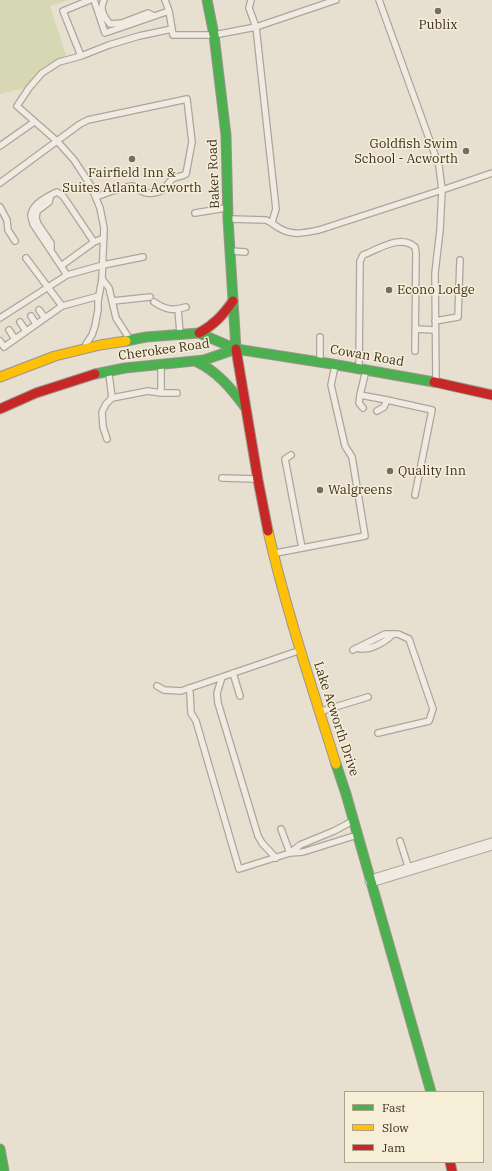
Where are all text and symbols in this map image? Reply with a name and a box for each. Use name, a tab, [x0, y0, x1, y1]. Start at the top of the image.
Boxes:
marker: Publix	[433, 6, 443, 16]
place label: Publix	[418, 17, 458, 33]
place label: Goldfish Swim School - Acworth	[354, 136, 458, 167]
street label: Baker Road	[205, 139, 223, 209]
marker: Goldfish Swim School - Acworth	[461, 146, 471, 156]
marker: Fairfield Inn & Suites Atlanta Acworth	[127, 154, 137, 164]
place label: Fairfield Inn & Suites Atlanta Acworth	[62, 165, 202, 196]
place label: Econo Lodge	[397, 282, 475, 298]
marker: Econo Lodge	[384, 285, 394, 295]
street label: Cherokee Road	[117, 336, 211, 364]
street label: Cowan Road	[329, 342, 405, 370]
place label: Quality Inn	[398, 463, 466, 479]
marker: Quality Inn	[385, 466, 395, 476]
place label: Walgreens	[328, 482, 392, 498]
marker: Walgreens	[315, 485, 325, 495]
street label: Lake Acworth Drive	[310, 660, 362, 778]
legend	[344, 1091, 484, 1163]
text: Fast	[382, 1100, 406, 1115]
text: Slow	[382, 1120, 409, 1135]
text: Jam	[382, 1140, 405, 1155]

